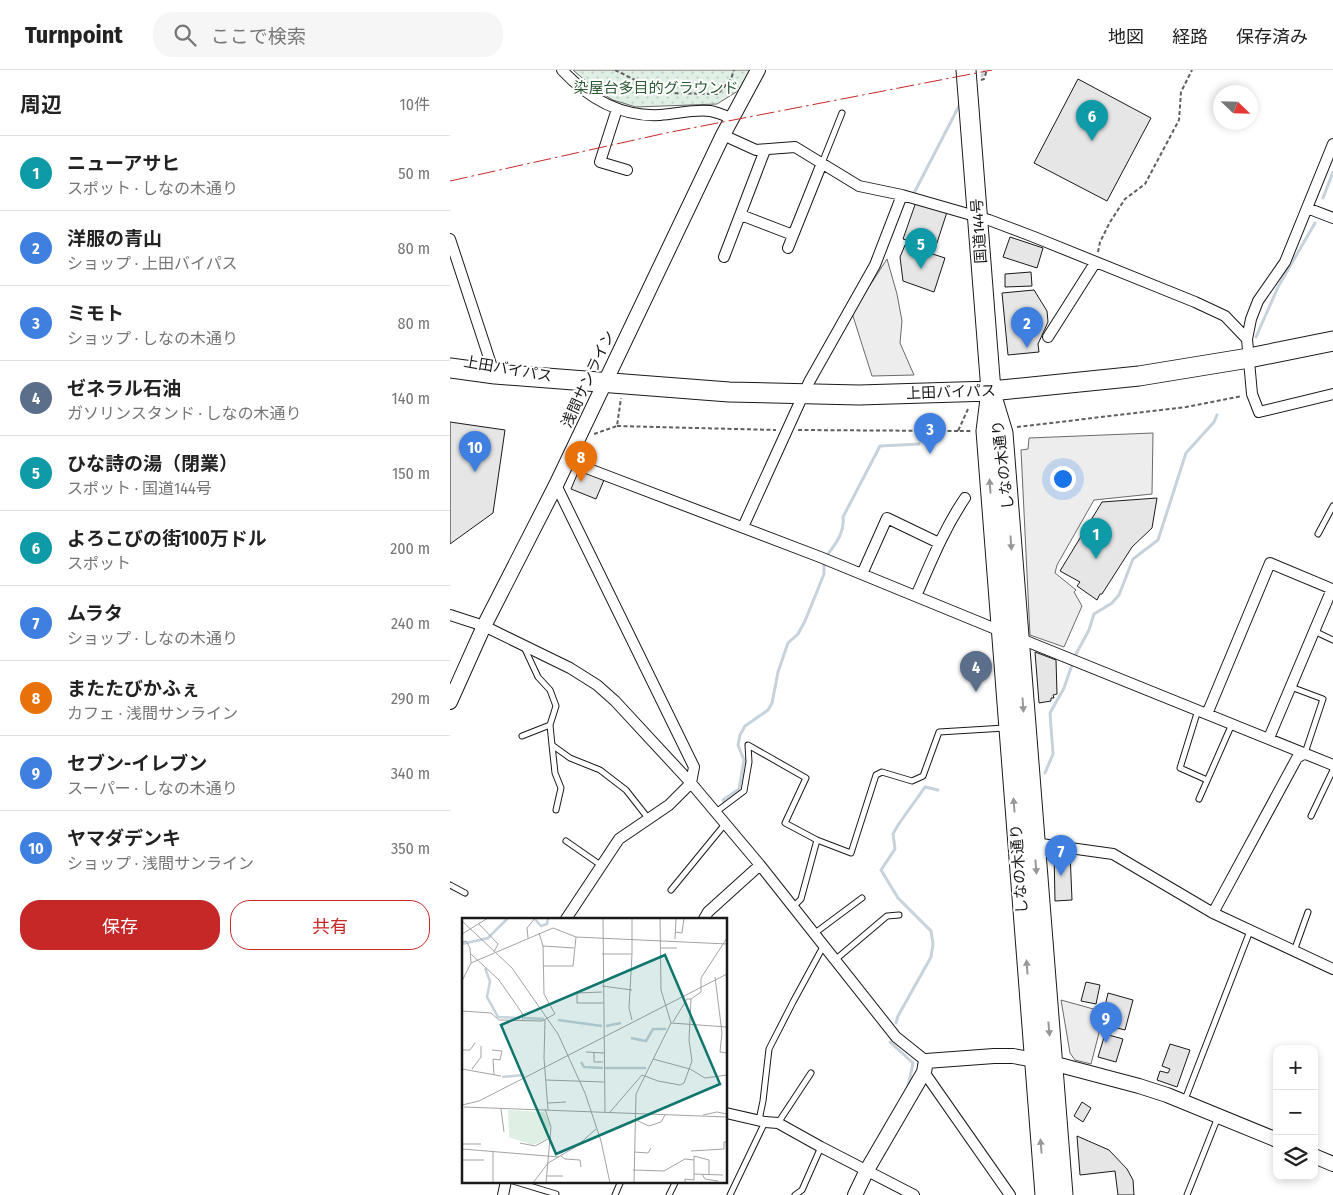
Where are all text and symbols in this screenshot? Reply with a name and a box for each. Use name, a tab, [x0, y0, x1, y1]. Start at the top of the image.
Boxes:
search box	[153, 12, 503, 57]
text: Turnpoint	[25, 21, 123, 49]
icon: search	[171, 21, 199, 49]
text: ここで検索	[211, 25, 306, 48]
text: 地図	[1108, 26, 1144, 48]
text: 経路	[1172, 26, 1208, 48]
text: 保存済み	[1236, 26, 1308, 48]
park label: 染屋台多目的グラウンド	[573, 79, 739, 97]
north arrow	[1213, 85, 1258, 130]
text: 周辺	[20, 92, 62, 118]
text: 10件	[399, 95, 430, 114]
pin: 6	[1076, 100, 1108, 141]
text: ニューアサヒ	[67, 152, 180, 175]
text: 1	[33, 164, 39, 183]
text: 50 m	[398, 164, 430, 183]
text: スポット · しなの木通り	[67, 179, 238, 198]
street label: 国道144号	[968, 198, 990, 264]
text: 洋服の青山	[67, 227, 162, 250]
pin: 5	[905, 228, 937, 269]
text: 2	[32, 239, 40, 258]
text: 80 m	[398, 239, 430, 258]
text: ショップ · 上田バイパス	[67, 254, 238, 273]
text: ミモト	[67, 302, 124, 325]
pin: 2	[1011, 307, 1043, 348]
text: 3	[32, 314, 40, 333]
text: 80 m	[398, 314, 430, 333]
street label: 浅間サンライン	[558, 328, 618, 430]
text: ショップ · しなの木通り	[67, 329, 238, 348]
street label: 上田バイパス	[462, 352, 554, 386]
text: ゼネラル石油	[67, 377, 181, 400]
street label: 上田バイパス	[906, 381, 996, 403]
text: 4	[32, 389, 40, 408]
text: 140 m	[392, 389, 430, 408]
text: ガソリンスタンド · しなの木通り	[67, 404, 302, 423]
pin: 3	[914, 413, 946, 454]
street label: しなの木通り	[989, 419, 1017, 511]
pin: 10	[459, 431, 491, 472]
pin: 8	[565, 441, 597, 482]
text: ひな詩の湯（閉業）	[67, 452, 238, 475]
text: 5	[32, 464, 40, 483]
text: 150 m	[392, 464, 430, 483]
your location	[1050, 466, 1076, 492]
one-way arrow	[986, 478, 994, 494]
text: スポット · 国道144号	[67, 479, 212, 498]
pin: 1	[1080, 518, 1112, 559]
text: よろこびの街100万ドル	[67, 527, 267, 550]
one-way arrow	[1007, 535, 1015, 551]
text: 6	[32, 539, 40, 558]
text: 200 m	[390, 539, 430, 558]
text: スポット	[67, 554, 131, 573]
text: ムラタ	[67, 602, 123, 625]
text: 7	[33, 614, 39, 633]
text: 240 m	[391, 614, 430, 633]
text: ショップ · しなの木通り	[67, 629, 238, 648]
pin: 4	[960, 651, 992, 692]
text: またたびかふぇ	[67, 677, 200, 700]
text: 8	[32, 689, 40, 708]
text: 290 m	[391, 689, 430, 708]
one-way arrow	[1020, 697, 1028, 713]
text: カフェ · 浅間サンライン	[67, 704, 238, 723]
text: セブン-イレブン	[67, 752, 207, 775]
text: 9	[32, 764, 40, 783]
text: 340 m	[391, 764, 430, 783]
text: スーパー · しなの木通り	[67, 779, 238, 798]
one-way arrow	[1010, 797, 1018, 813]
street label: しなの木通り	[1007, 823, 1031, 915]
text: ヤマダデンキ	[67, 827, 181, 850]
pin: 7	[1045, 835, 1077, 876]
text: 10	[28, 839, 44, 858]
text: 350 m	[391, 839, 430, 858]
text: ショップ · 浅間サンライン	[67, 854, 254, 873]
one-way arrow	[1032, 859, 1040, 875]
button: 保存	[20, 900, 220, 950]
button: 共有	[230, 900, 430, 950]
inset map	[462, 918, 728, 1182]
one-way arrow	[1022, 959, 1030, 975]
pin: 9	[1090, 1002, 1122, 1043]
one-way arrow	[1045, 1021, 1053, 1037]
map controls	[1273, 1045, 1318, 1180]
button: +	[1273, 1045, 1318, 1090]
button: −	[1273, 1090, 1318, 1135]
button: layers	[1273, 1135, 1318, 1180]
one-way arrow	[1036, 1138, 1044, 1154]

